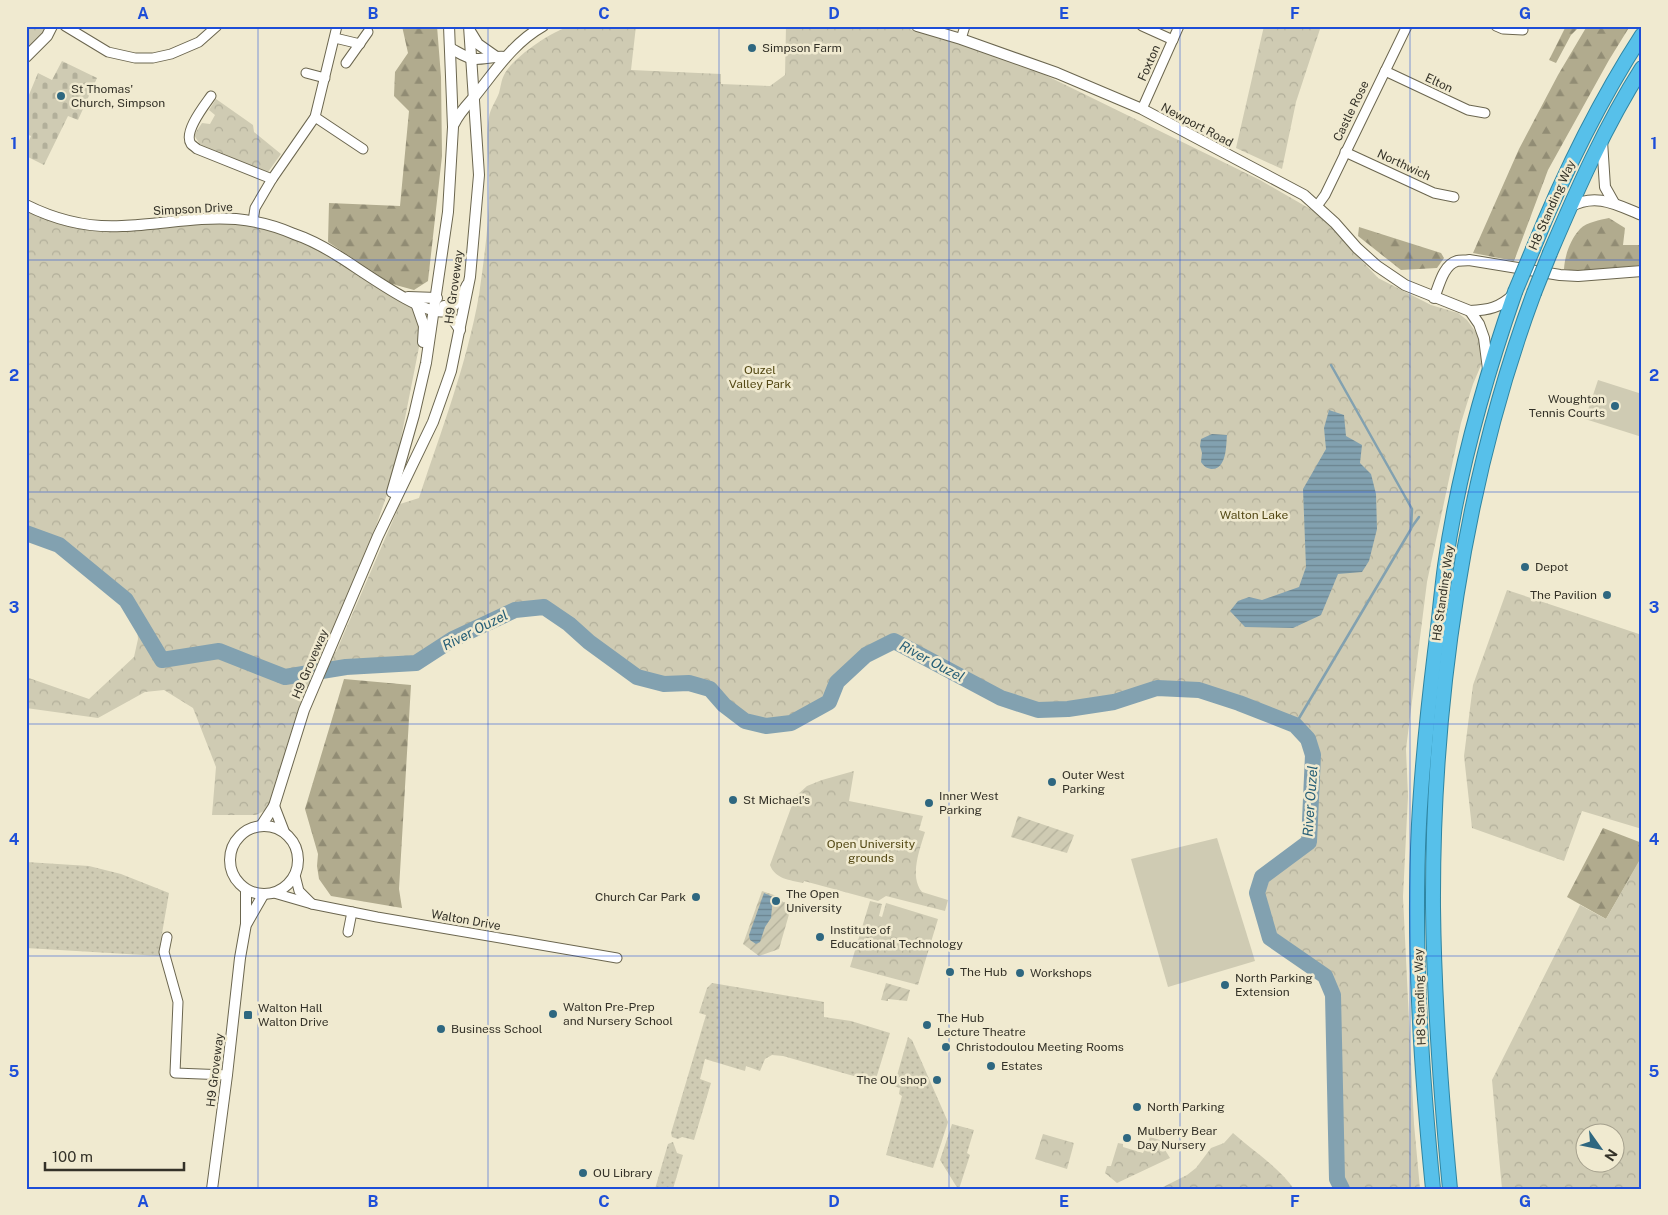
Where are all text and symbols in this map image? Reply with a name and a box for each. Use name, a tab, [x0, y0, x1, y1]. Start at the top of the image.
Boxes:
text: A	[137, 4, 149, 23]
text: B	[368, 4, 379, 23]
text: C	[598, 4, 610, 23]
text: D	[828, 4, 840, 23]
text: E	[1059, 4, 1069, 23]
text: F	[1290, 4, 1300, 23]
text: G	[1519, 4, 1531, 23]
place label: Simpson Farm	[762, 41, 842, 55]
marker: Simpson Farm	[746, 42, 758, 54]
street label: Foxton	[1135, 43, 1163, 83]
street label: Elton	[1423, 71, 1455, 95]
street label: Castle Rose	[1330, 78, 1372, 144]
place label: St Thomas' Church, Simpson	[71, 82, 165, 110]
marker: St Thomas' Church, Simpson	[55, 90, 67, 102]
street label: Newport Road	[1159, 100, 1235, 150]
text: 1	[11, 134, 17, 153]
text: 1	[1651, 134, 1657, 153]
street label: Northwich	[1375, 147, 1433, 183]
street label: H8 Standing Way	[1526, 157, 1578, 252]
street label: Simpson Drive	[153, 200, 234, 218]
street label: H9 Groveway	[442, 249, 466, 325]
park label: Ouzel Valley Park	[729, 363, 792, 391]
text: 2	[9, 366, 19, 385]
text: 2	[1649, 366, 1659, 385]
place label: Woughton Tennis Courts	[1529, 392, 1605, 420]
marker: Woughton Tennis Courts	[1609, 400, 1621, 412]
park label: Walton Lake	[1220, 508, 1288, 522]
street label: H8 Standing Way	[1429, 543, 1457, 642]
place label: Depot	[1535, 560, 1569, 574]
marker: Depot	[1519, 561, 1531, 573]
place label: The Pavilion	[1530, 588, 1597, 602]
marker: The Pavilion	[1601, 589, 1613, 601]
text: 3	[9, 598, 19, 617]
text: 3	[1649, 598, 1659, 617]
water label: River Ouzel	[440, 607, 510, 653]
street label: H9 Groveway	[289, 627, 331, 701]
water label: River Ouzel	[897, 637, 967, 685]
water label: River Ouzel	[1300, 765, 1320, 837]
place label: Outer West Parking	[1062, 768, 1125, 796]
marker: Outer West Parking	[1046, 776, 1058, 788]
place label: Inner West Parking	[939, 789, 999, 817]
place label: St Michael's	[743, 793, 810, 807]
marker: St Michael's	[727, 794, 739, 806]
marker: Inner West Parking	[923, 797, 935, 809]
text: 4	[9, 830, 20, 849]
text: 4	[1649, 830, 1660, 849]
park label: Open University grounds	[827, 837, 916, 865]
place label: The Open University	[786, 887, 842, 915]
place label: Church Car Park	[595, 890, 686, 904]
marker: Church Car Park	[690, 891, 702, 903]
marker: The Open University	[770, 895, 782, 907]
street label: Walton Drive	[430, 907, 502, 933]
place label: Institute of Educational Technology	[830, 923, 964, 951]
marker: Institute of Educational Technology	[814, 931, 826, 943]
street label: H8 Standing Way	[1411, 948, 1429, 1046]
place label: The Hub	[960, 965, 1007, 979]
marker: The Hub	[944, 966, 956, 978]
place label: Workshops	[1030, 966, 1092, 980]
marker: Workshops	[1014, 967, 1026, 979]
place label: North Parking Extension	[1235, 971, 1313, 999]
marker: North Parking Extension	[1219, 979, 1231, 991]
place label: Walton Pre-Prep and Nursery School	[563, 1000, 673, 1028]
place label: Walton Hall Walton Drive	[258, 1001, 329, 1029]
marker: Walton Pre-Prep and Nursery School	[547, 1008, 559, 1020]
marker: Walton Hall Walton Drive	[242, 1009, 254, 1021]
place label: The Hub Lecture Theatre	[937, 1011, 1026, 1039]
marker: The Hub Lecture Theatre	[921, 1019, 933, 1031]
place label: Business School	[451, 1022, 543, 1036]
marker: Business School	[435, 1023, 447, 1035]
street label: H9 Groveway	[204, 1032, 227, 1108]
place label: Christodoulou Meeting Rooms	[956, 1040, 1124, 1054]
marker: Christodoulou Meeting Rooms	[940, 1041, 952, 1053]
place label: Estates	[1001, 1059, 1043, 1073]
marker: Estates	[985, 1060, 997, 1072]
text: 5	[9, 1062, 20, 1081]
text: 5	[1649, 1062, 1660, 1081]
place label: The OU shop	[856, 1073, 927, 1087]
marker: The OU shop	[931, 1074, 943, 1086]
place label: North Parking	[1147, 1100, 1225, 1114]
marker: North Parking	[1131, 1101, 1143, 1113]
north arrow	[1576, 1122, 1626, 1172]
place label: Mulberry Bear Day Nursery	[1137, 1124, 1217, 1152]
marker: Mulberry Bear Day Nursery	[1121, 1132, 1133, 1144]
scale bar	[45, 1140, 184, 1172]
text: N	[1601, 1146, 1621, 1164]
text: 100 m	[52, 1148, 93, 1165]
place label: OU Library	[593, 1166, 653, 1180]
marker: OU Library	[577, 1167, 589, 1179]
text: A	[137, 1192, 149, 1211]
text: B	[368, 1192, 379, 1211]
text: C	[598, 1192, 610, 1211]
text: D	[828, 1192, 840, 1211]
text: E	[1059, 1192, 1069, 1211]
text: F	[1290, 1192, 1300, 1211]
text: G	[1519, 1192, 1531, 1211]

